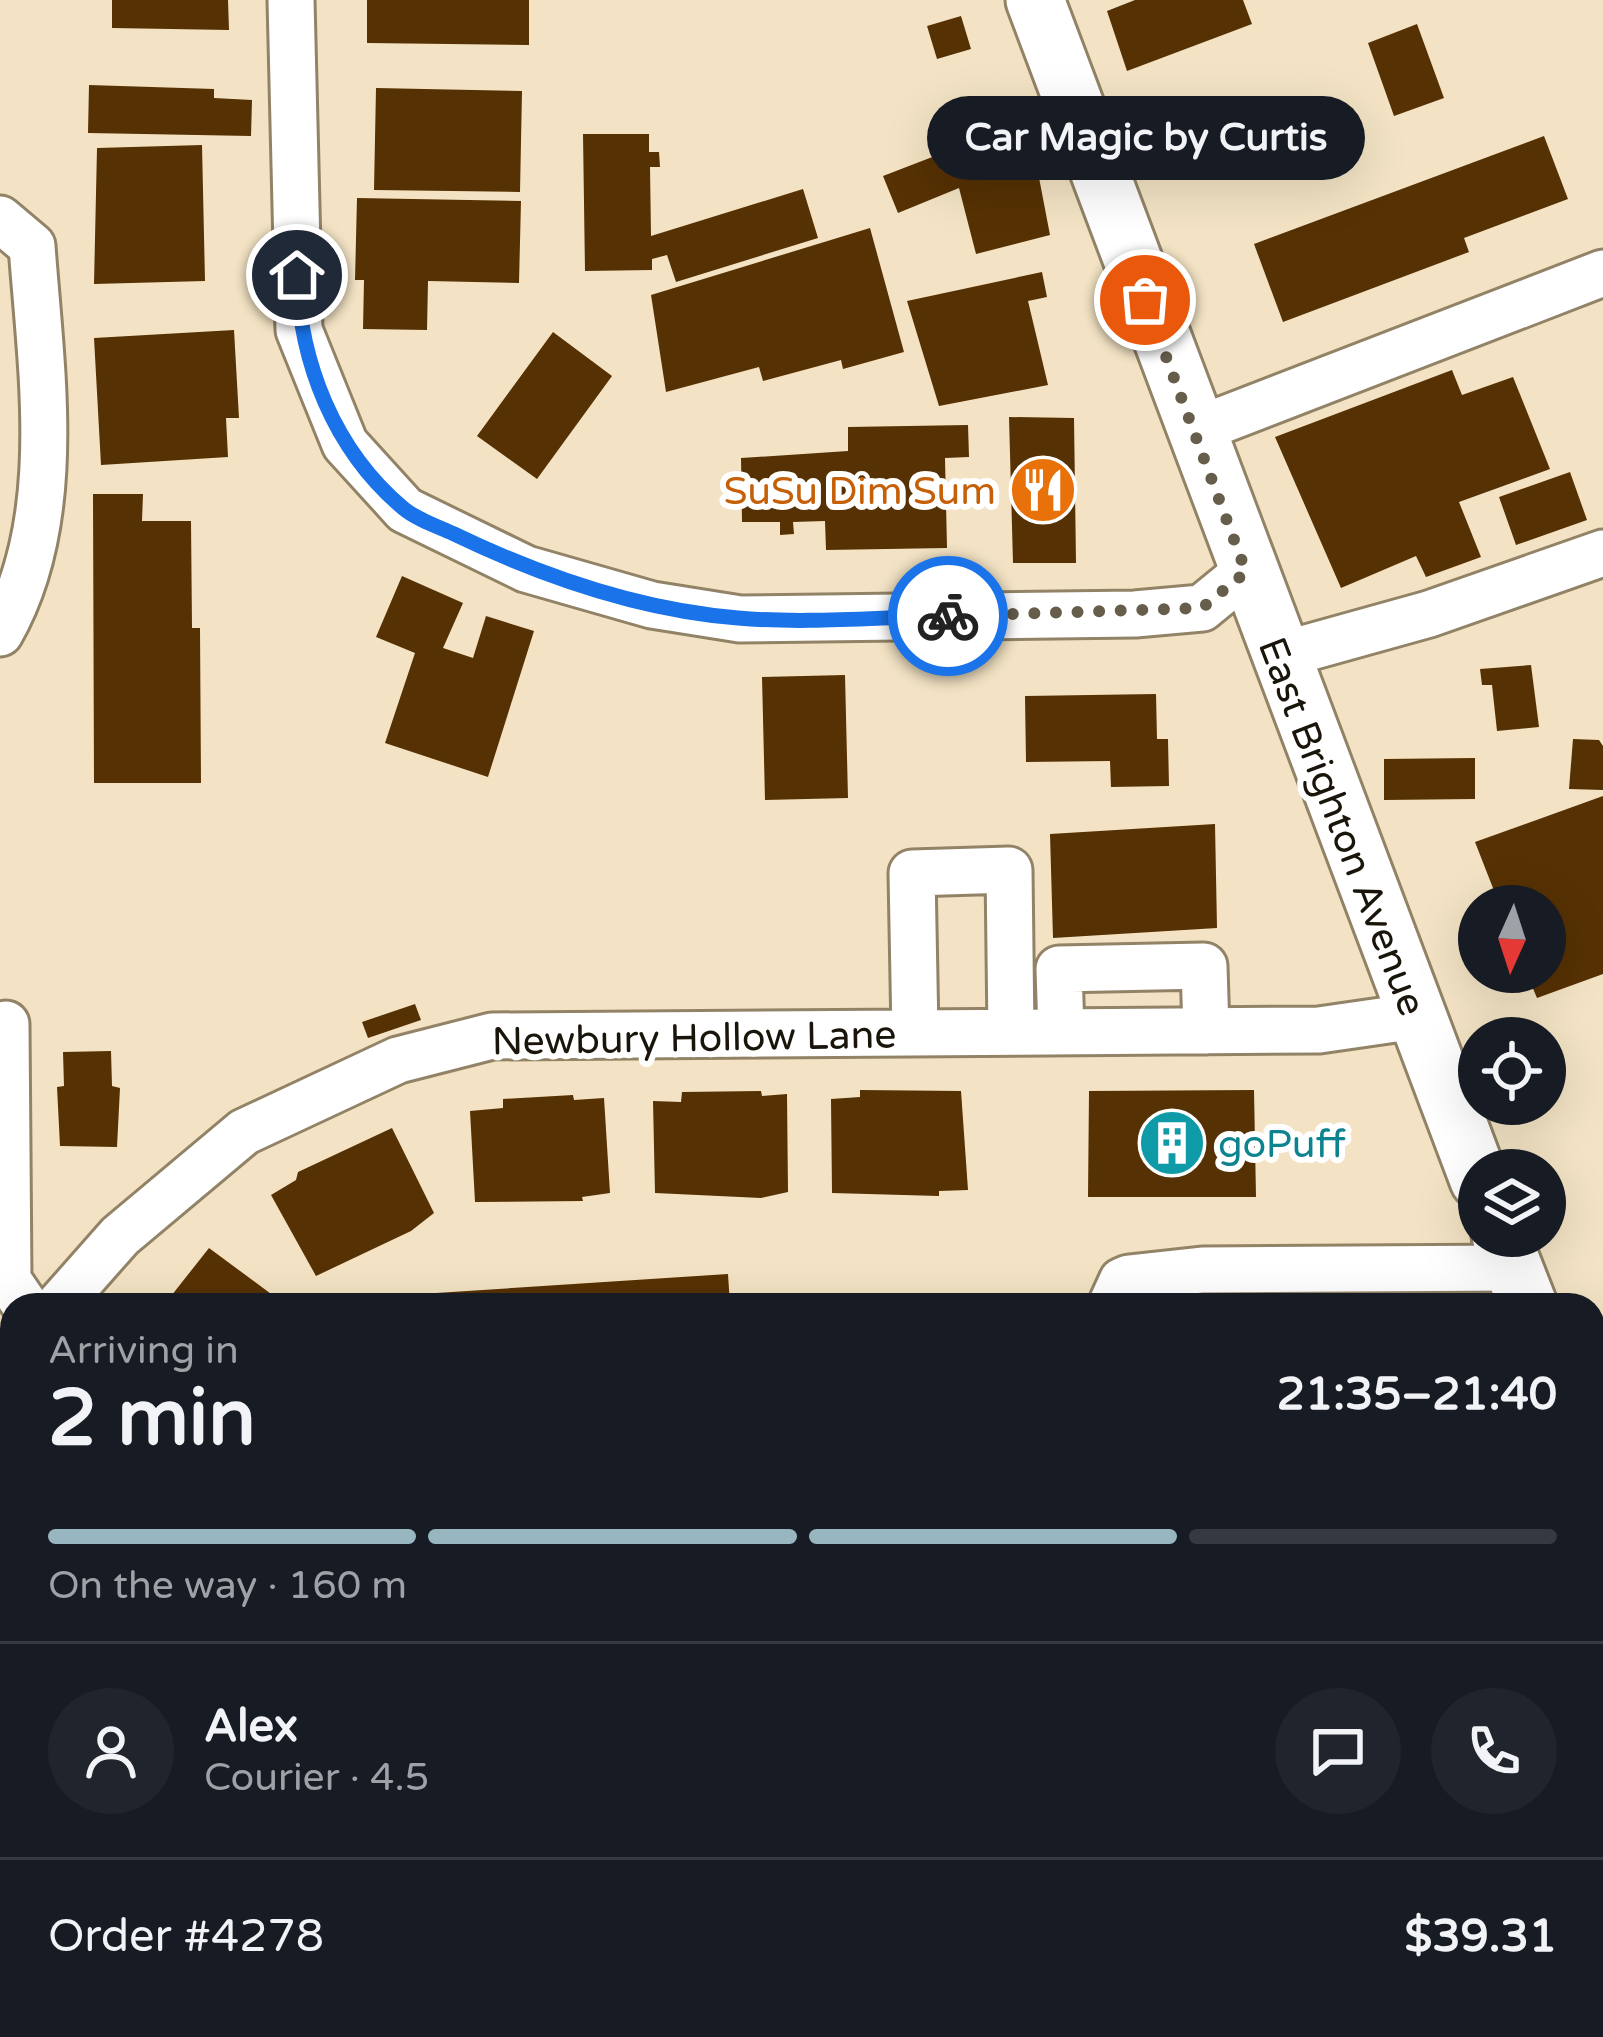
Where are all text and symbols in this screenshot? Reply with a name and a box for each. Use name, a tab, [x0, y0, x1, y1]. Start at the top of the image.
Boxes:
callout: Car Magic by Curtis	[926, 96, 1364, 180]
text: Car Magic by Curtis	[964, 114, 1328, 161]
pin	[246, 224, 348, 326]
icon: home	[264, 242, 330, 308]
pin	[1094, 249, 1196, 351]
icon: bag	[1112, 267, 1178, 333]
restaurant icon: SuSu Dim Sum	[1008, 455, 1078, 525]
place label: SuSu Dim Sum	[724, 468, 996, 515]
courier	[888, 556, 1008, 676]
icon: bike	[915, 583, 981, 649]
street label: East Brighton Avenue	[1248, 631, 1435, 1022]
north arrow	[1458, 885, 1566, 993]
map controls	[1458, 885, 1566, 1257]
street label: Newbury Hollow Lane	[491, 1011, 897, 1066]
button: locate	[1458, 1017, 1566, 1125]
building icon: goPuff	[1137, 1108, 1207, 1178]
place label: goPuff	[1218, 1121, 1346, 1168]
button: layers	[1458, 1149, 1566, 1257]
text: Arriving in	[48, 1327, 239, 1374]
text: 21:35–21:40	[1277, 1368, 1557, 1422]
text: 2 min	[48, 1372, 256, 1466]
text: On the way · 160 m	[48, 1562, 407, 1609]
button: person	[48, 1688, 174, 1814]
button: chat	[1275, 1688, 1401, 1814]
button: phone	[1431, 1688, 1557, 1814]
text: Alex	[204, 1700, 298, 1754]
text: Courier · 4.5	[204, 1754, 429, 1801]
text: Order #4278	[48, 1910, 324, 1964]
text: $39.31	[1405, 1910, 1557, 1964]

